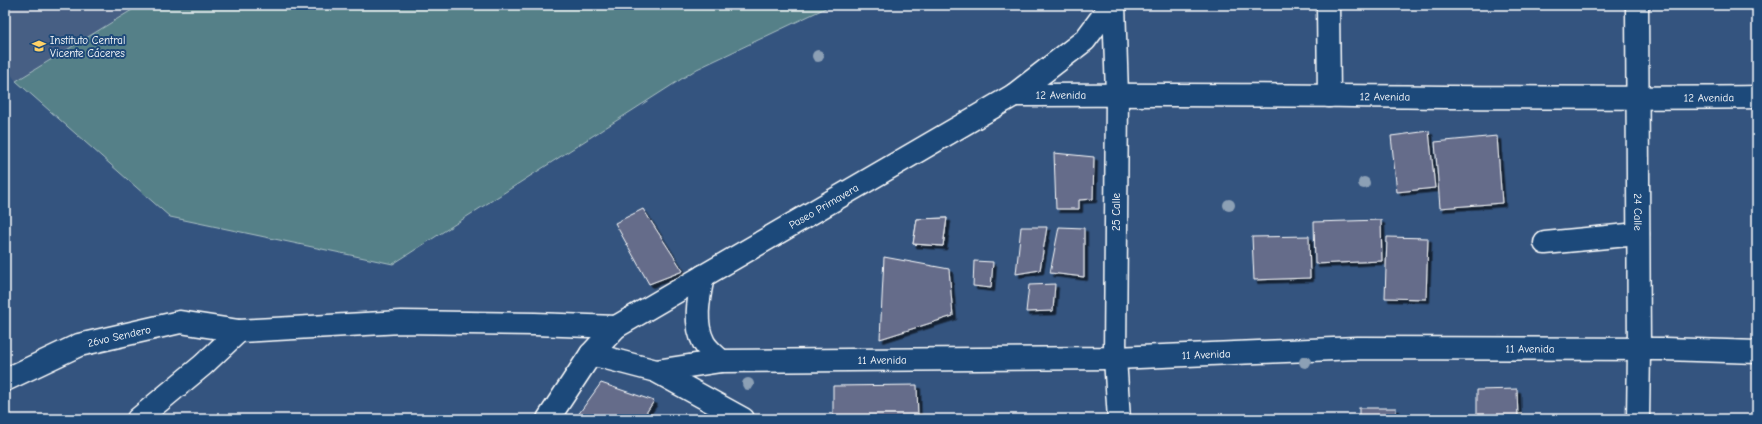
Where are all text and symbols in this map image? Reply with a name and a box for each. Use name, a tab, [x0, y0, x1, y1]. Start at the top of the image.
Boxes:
place label: Instituto Central Vicente Cáceres	[50, 34, 125, 60]
school or university icon: Instituto Central Vicente Cáceres	[31, 38, 47, 54]
street label: 12 Avenida	[1036, 89, 1086, 102]
street label: 12 Avenida	[1360, 90, 1410, 104]
street label: 12 Avenida	[1684, 91, 1734, 105]
street label: Paseo Primavera	[787, 181, 861, 232]
street label: 25 Calle	[1110, 192, 1123, 231]
street label: 24 Calle	[1631, 193, 1644, 231]
street label: 26vo Sendero	[86, 323, 152, 350]
street label: 11 Avenida	[1506, 342, 1554, 356]
street label: 11 Avenida	[1181, 347, 1231, 362]
street label: 11 Avenida	[858, 354, 907, 367]

